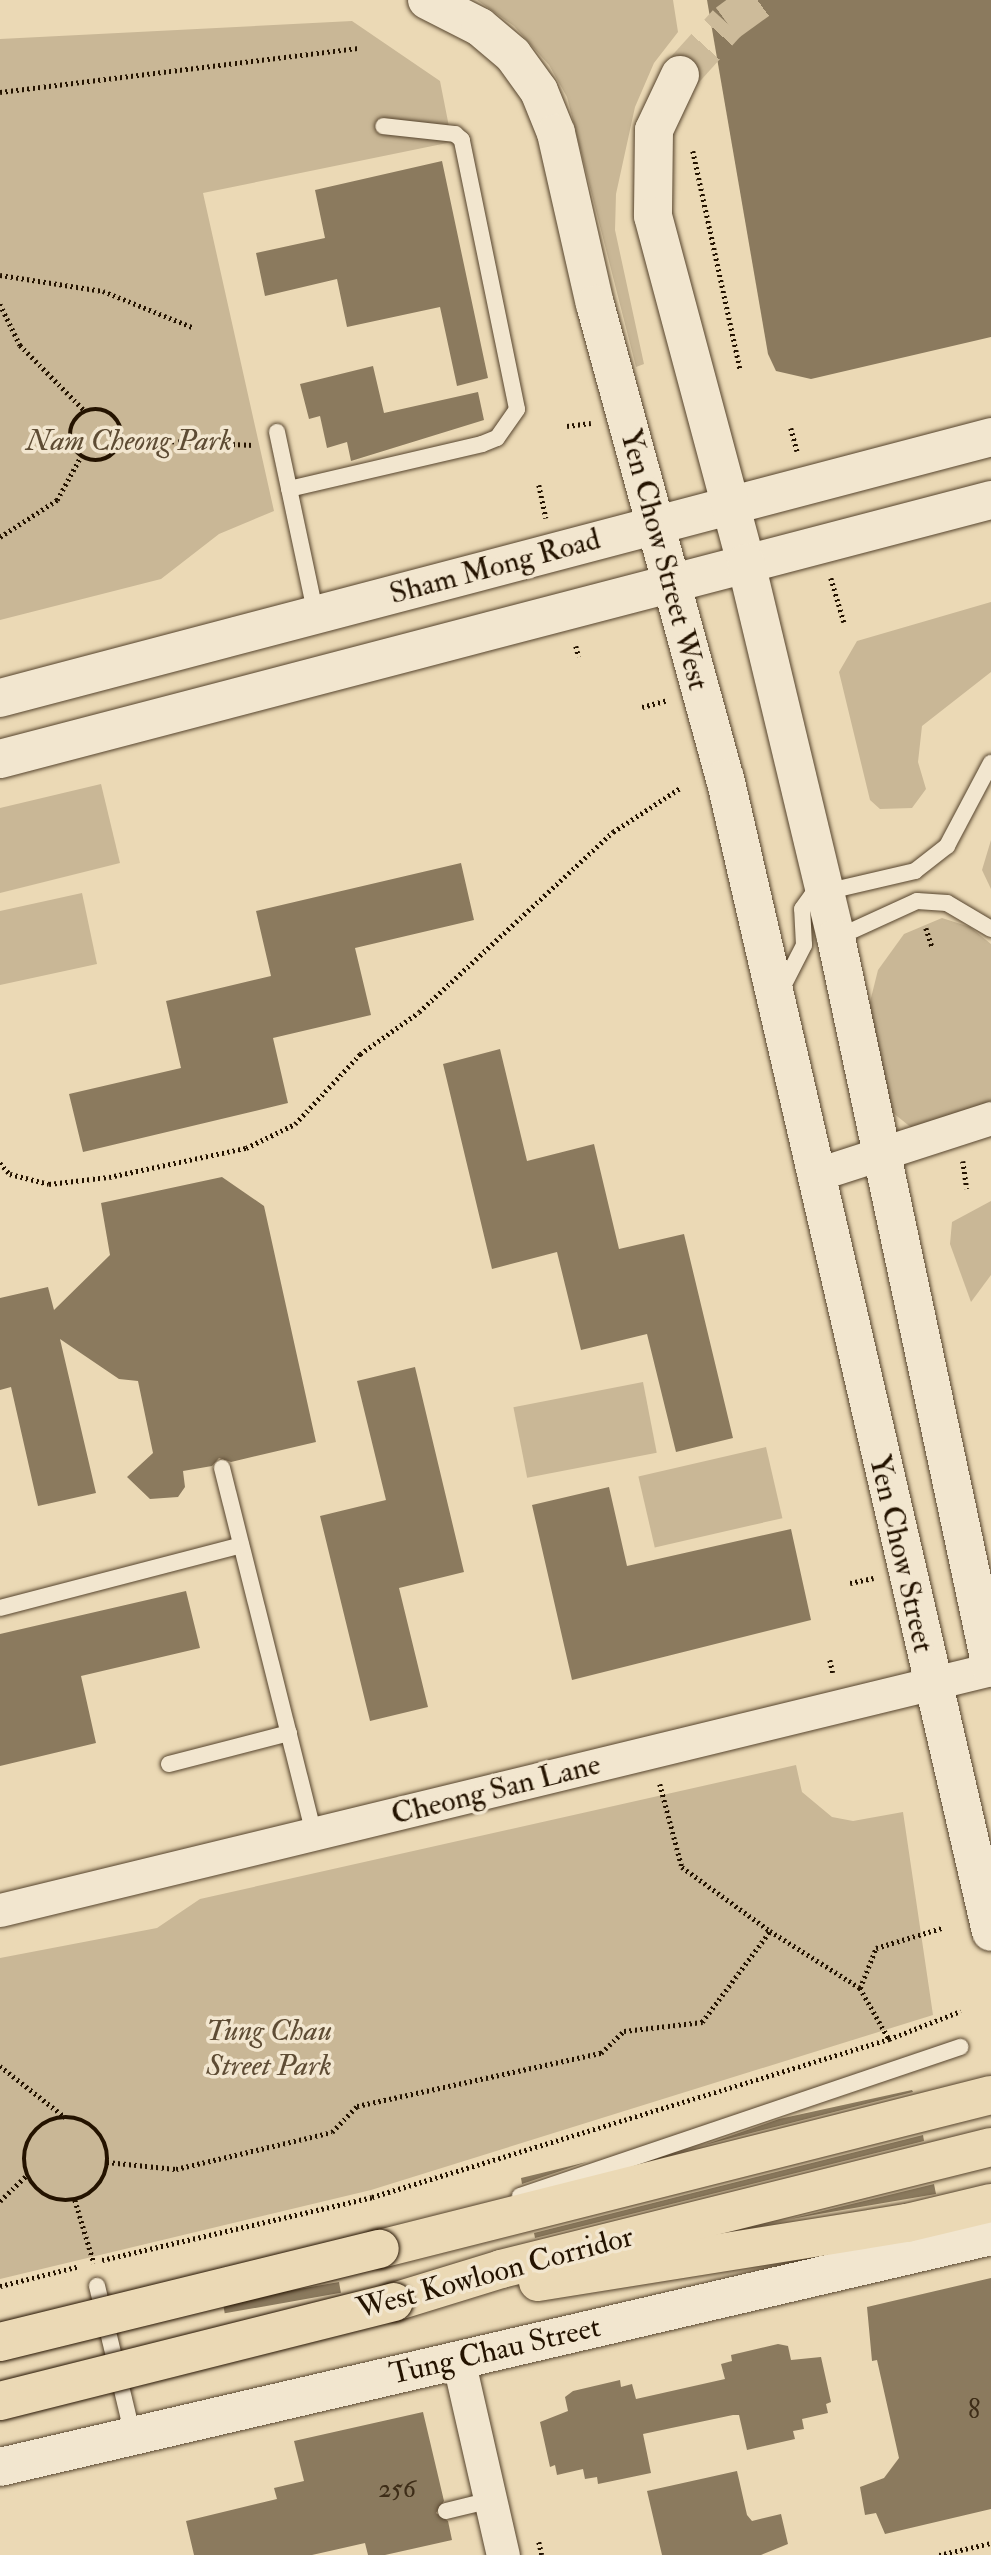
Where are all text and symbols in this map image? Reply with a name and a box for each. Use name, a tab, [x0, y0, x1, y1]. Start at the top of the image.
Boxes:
park label: Nam Cheong Park	[26, 423, 232, 459]
street label: Yen Chow Street West	[612, 426, 716, 694]
street label: Sham Mong Road	[386, 522, 604, 612]
street label: Yen Chow Street	[861, 1452, 941, 1656]
street label: Cheong San Lane	[388, 1747, 604, 1833]
park label: Tung Chau Street Park	[206, 2013, 332, 2084]
street label: West Kowloon Corridor	[353, 2219, 637, 2327]
street label: Tung Chau Street	[386, 2309, 604, 2393]
house number: 8	[968, 2395, 980, 2427]
house number: 256	[378, 2474, 416, 2506]

